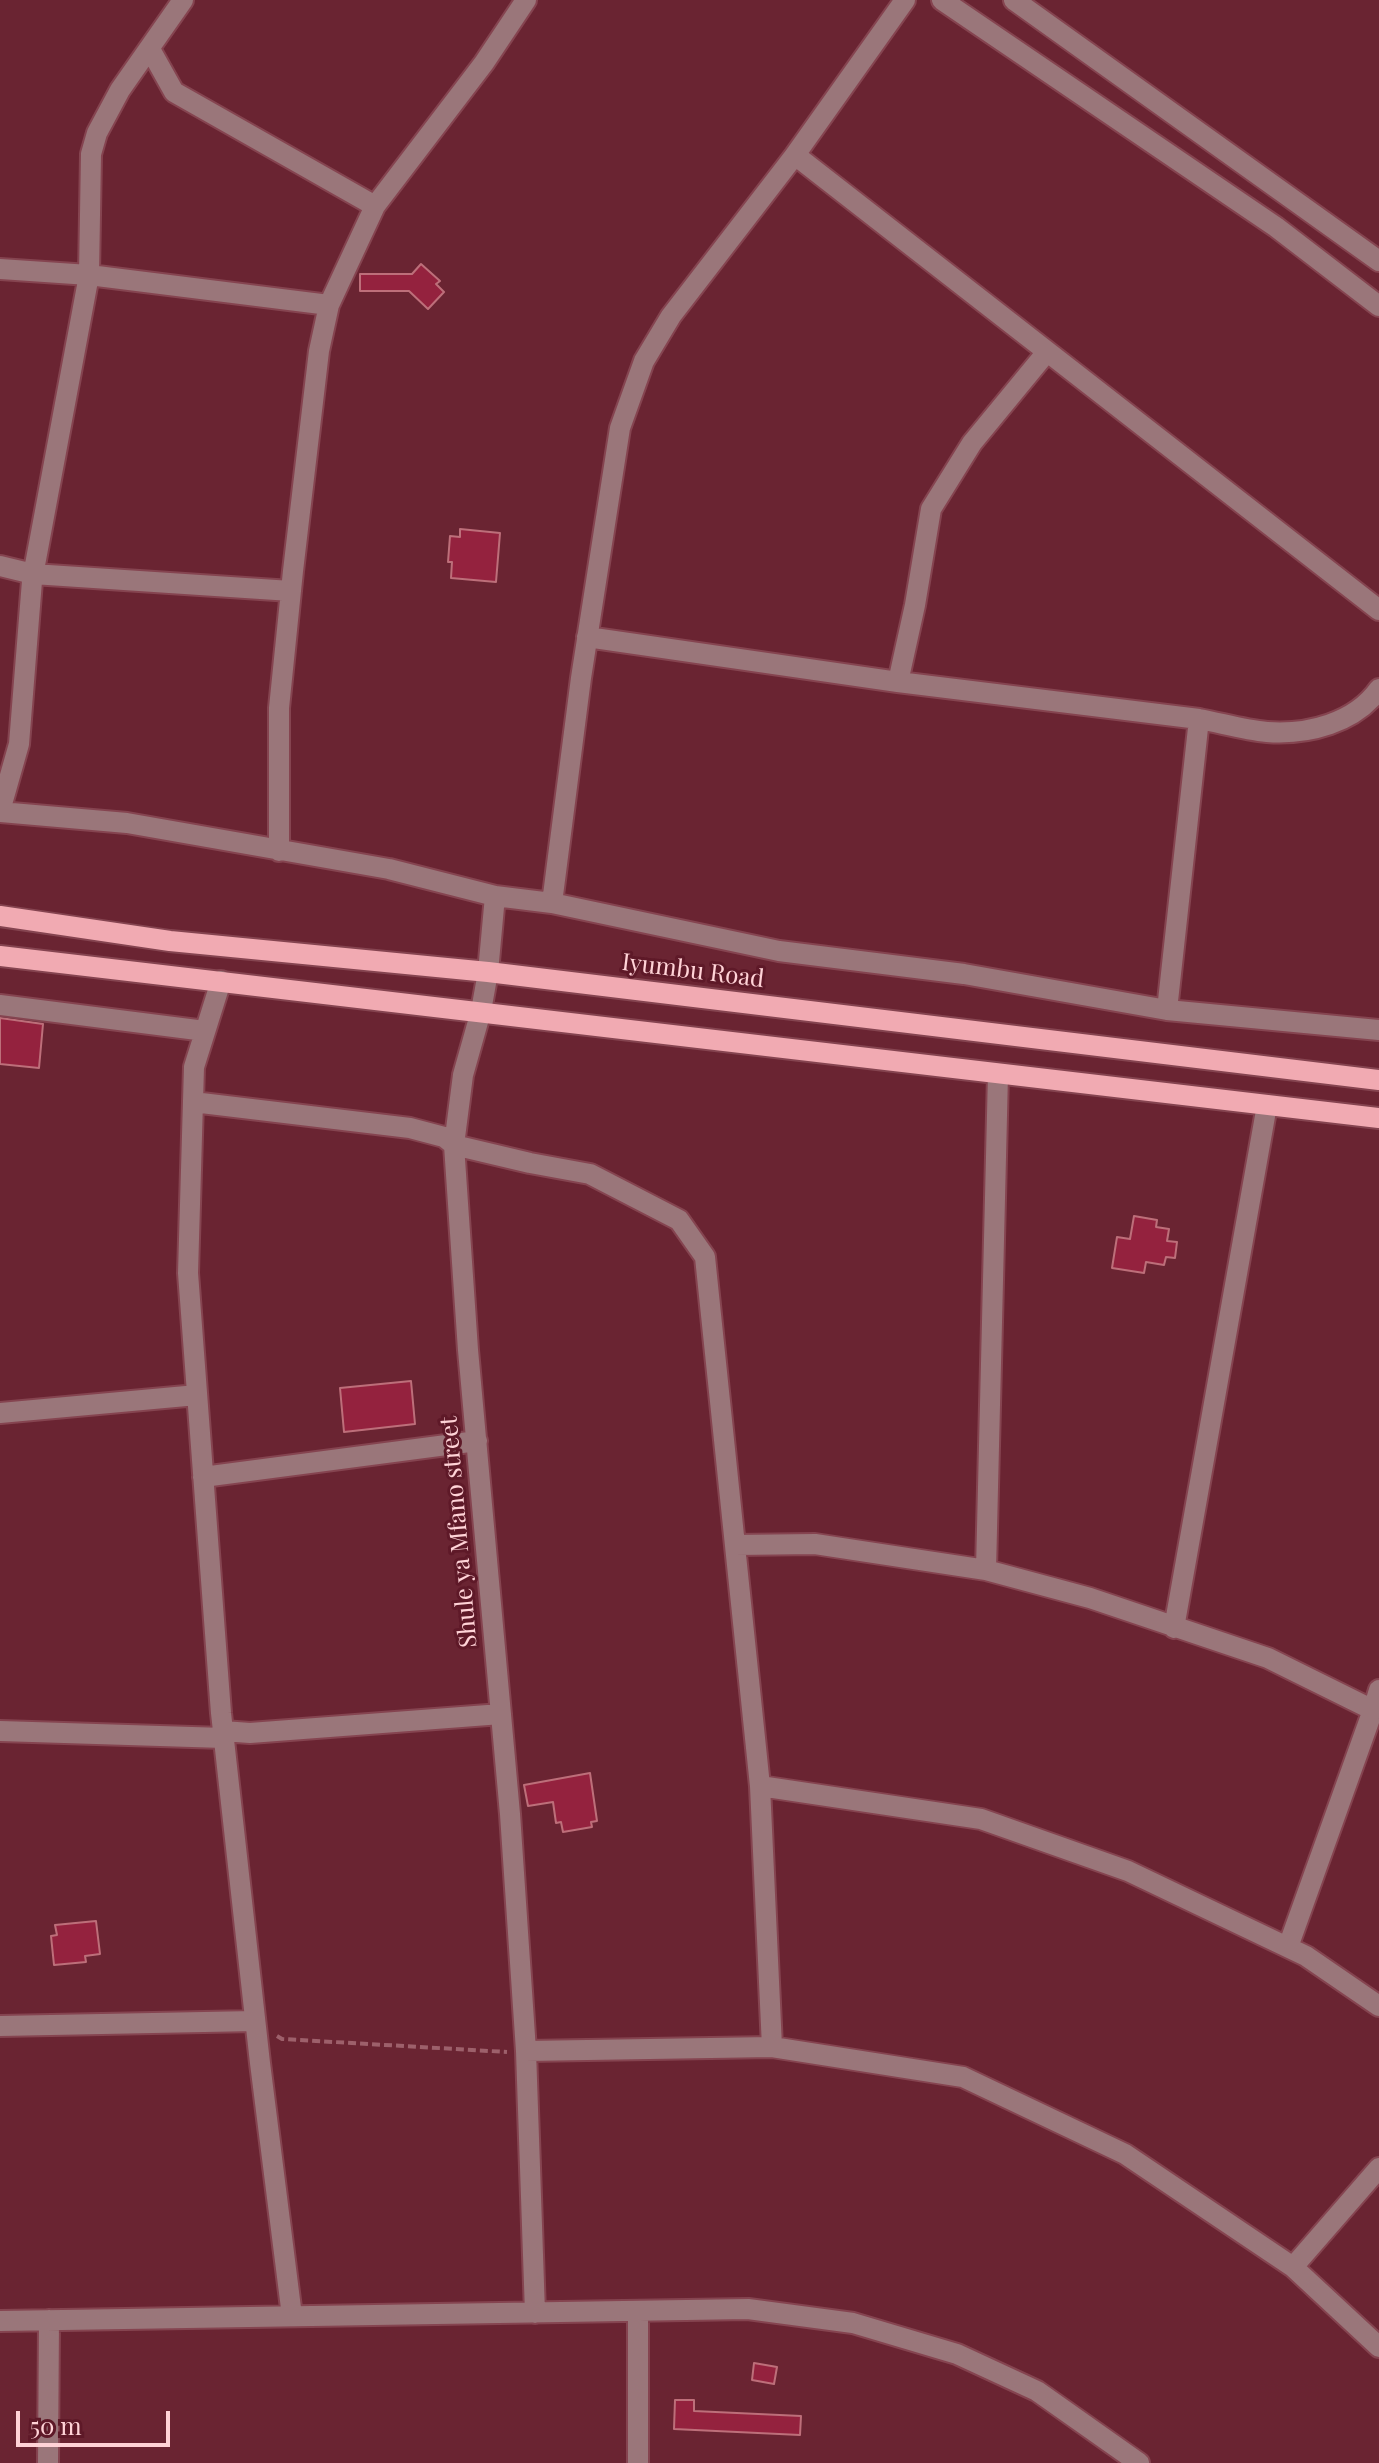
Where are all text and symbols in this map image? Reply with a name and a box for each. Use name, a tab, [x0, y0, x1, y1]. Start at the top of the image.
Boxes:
street label: Iyumbu Road	[620, 948, 766, 994]
street label: Shule ya Mfano street	[435, 1415, 483, 1649]
scale bar	[20, 2395, 174, 2445]
text: 50 m	[30, 2409, 82, 2441]

